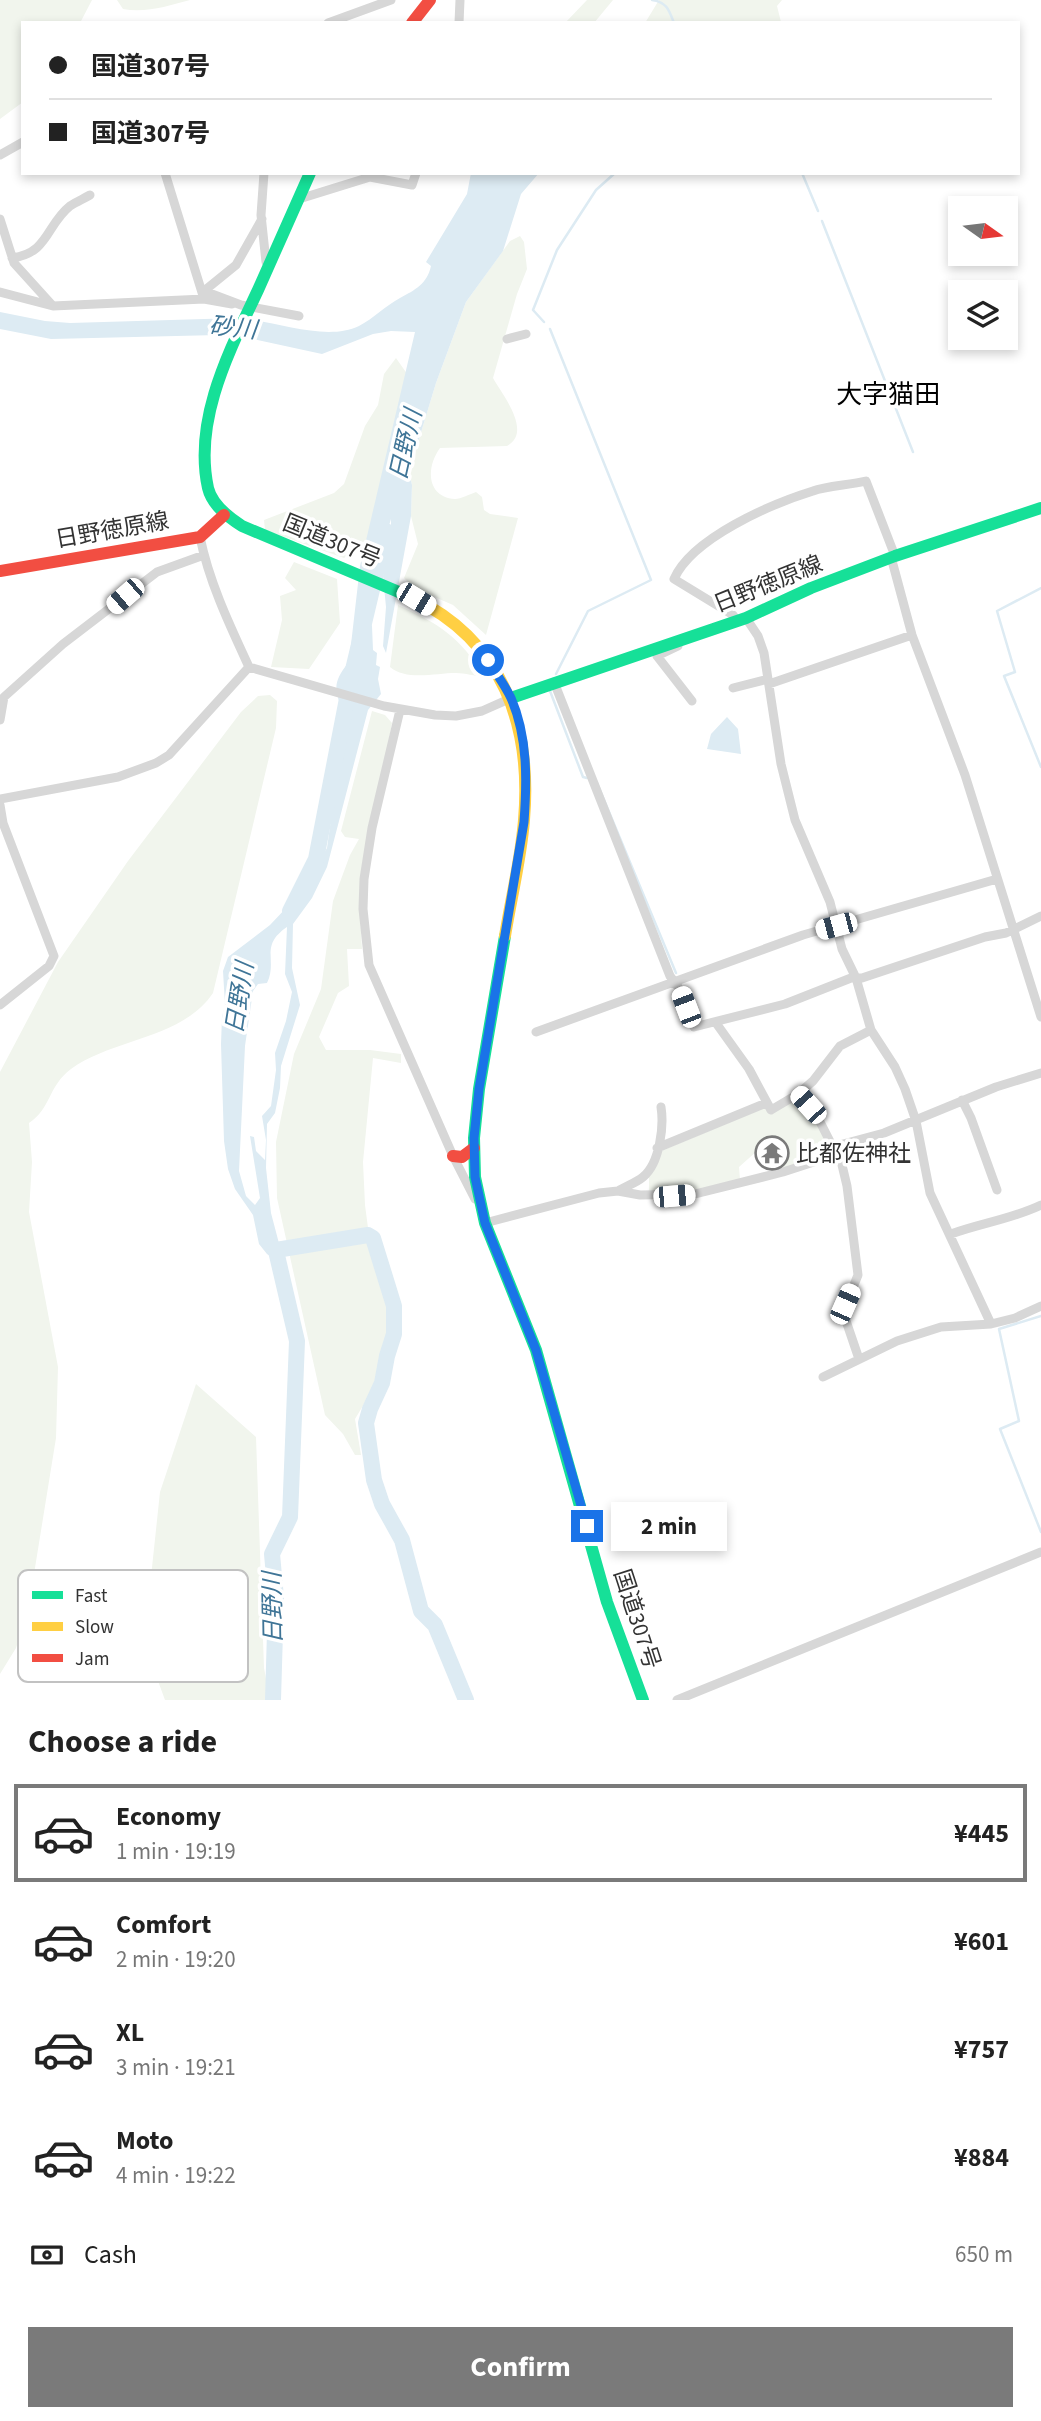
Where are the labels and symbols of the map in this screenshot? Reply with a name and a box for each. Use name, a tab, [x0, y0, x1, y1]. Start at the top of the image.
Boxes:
north arrow	[948, 196, 1018, 266]
water label: 砂川	[207, 308, 262, 348]
district label: 大字猫田	[836, 376, 940, 413]
water label: 日野川	[381, 403, 432, 484]
street label: 日野徳原線	[53, 504, 171, 556]
street label: 国道307号	[278, 506, 386, 576]
street label: 日野徳原線	[709, 547, 827, 621]
car	[103, 574, 148, 618]
car	[393, 579, 440, 619]
route start	[472, 644, 504, 676]
car	[813, 910, 860, 942]
water label: 日野川	[217, 957, 263, 1036]
car	[669, 984, 704, 1030]
car	[787, 1082, 830, 1128]
temple icon: 比都佐神社	[753, 1134, 791, 1172]
place label: 比都佐神社	[796, 1137, 911, 1170]
car	[653, 1184, 696, 1208]
car	[827, 1281, 864, 1327]
callout: 2 min	[612, 1502, 727, 1550]
route end	[571, 1510, 603, 1542]
street label: 国道307号	[605, 1565, 669, 1673]
water label: 日野川	[255, 1569, 291, 1644]
legend	[18, 1570, 248, 1682]
text: Fast	[75, 1583, 108, 1610]
text: Slow	[75, 1614, 114, 1641]
text: Jam	[75, 1646, 109, 1673]

